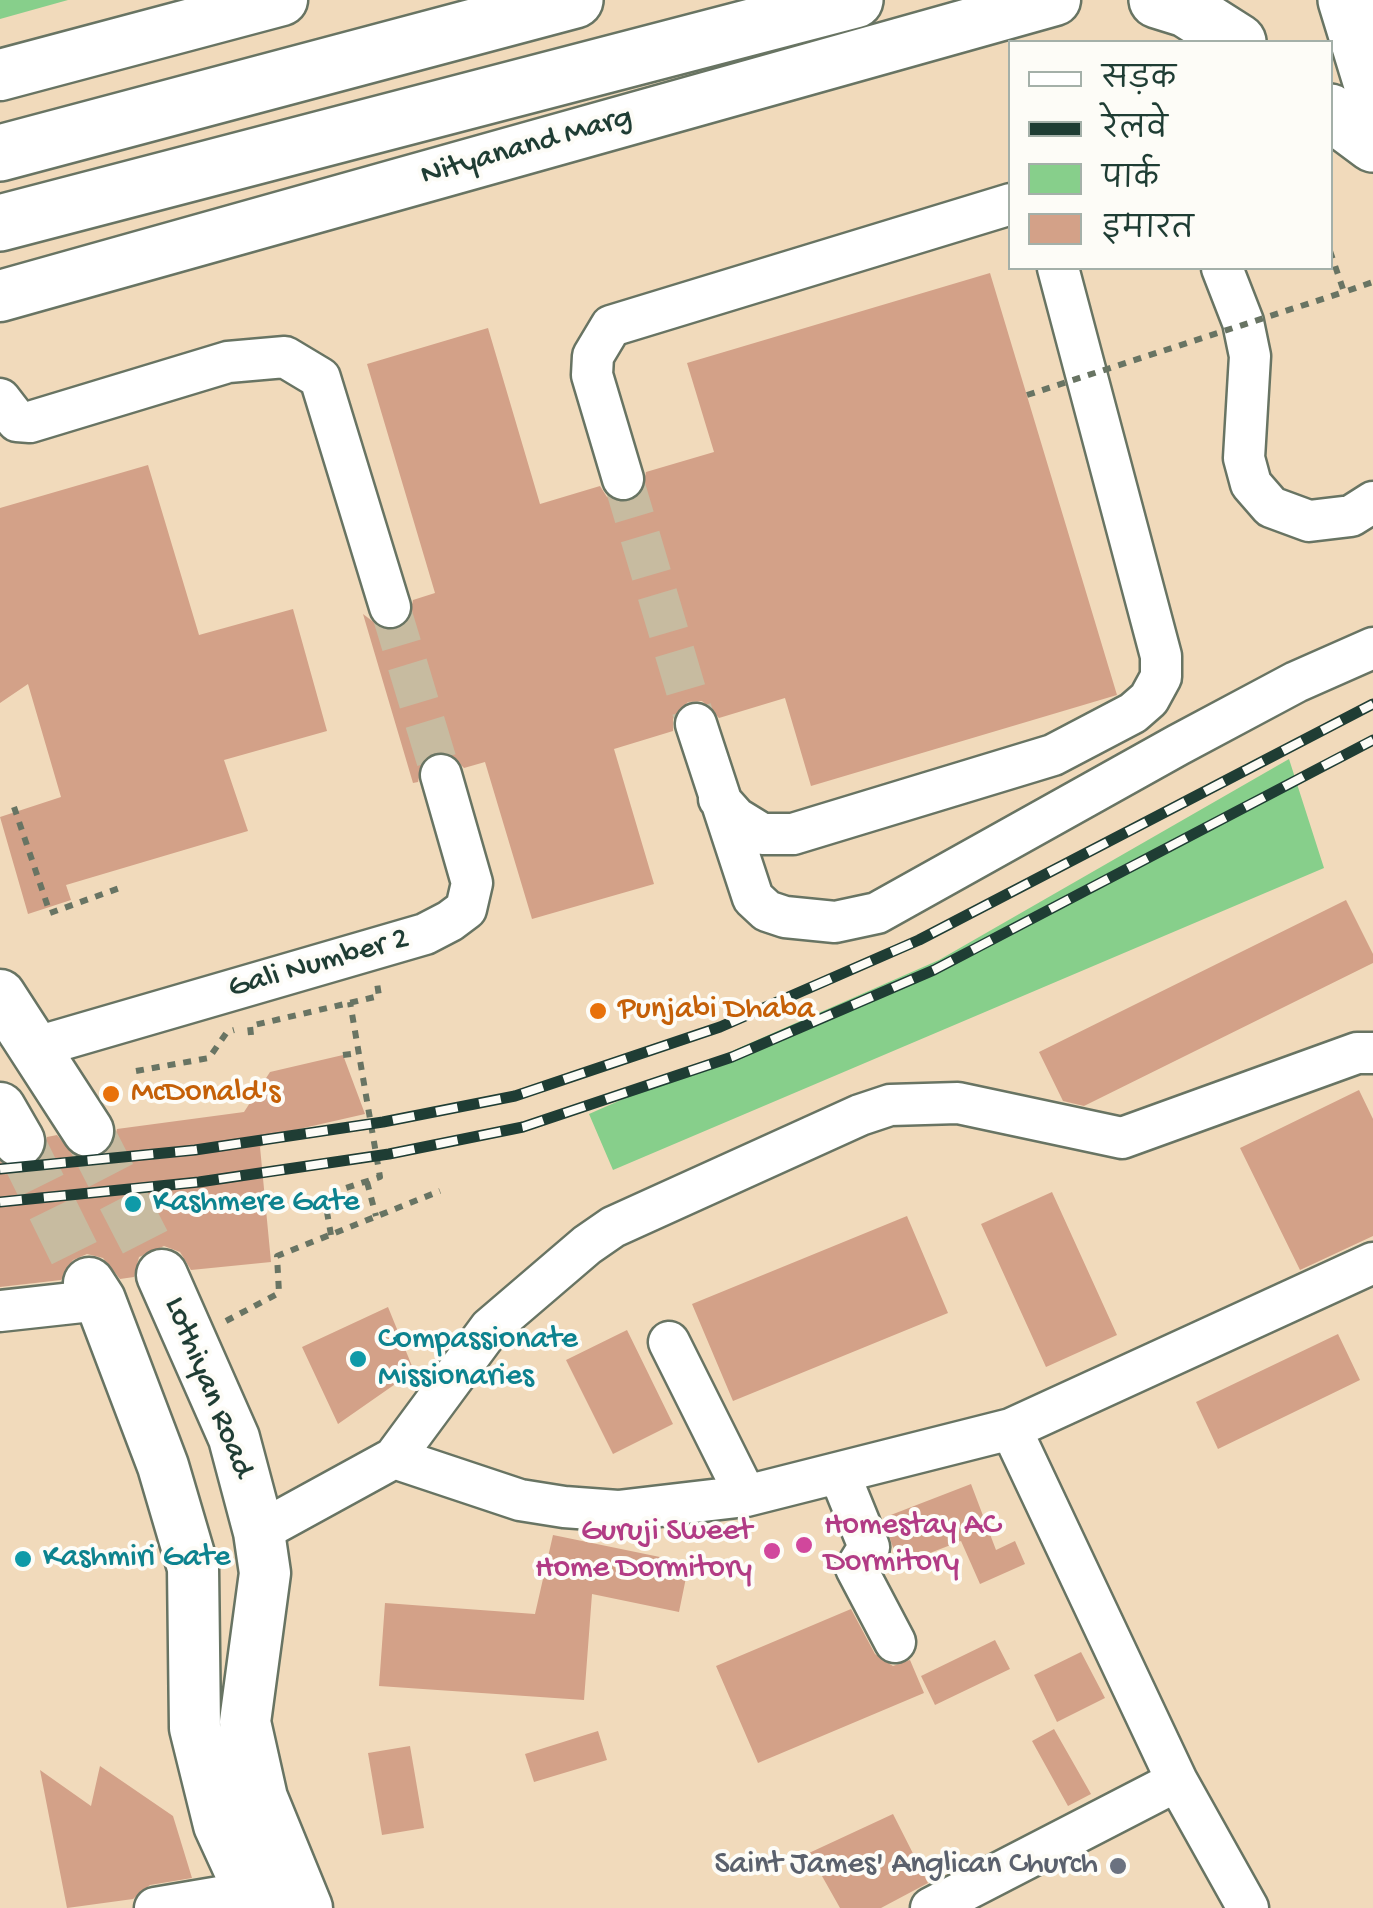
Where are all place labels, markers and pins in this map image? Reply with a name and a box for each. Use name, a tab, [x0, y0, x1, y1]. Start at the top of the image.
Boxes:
place label: Punjabi Dhaba	[618, 992, 815, 1030]
marker: Punjabi Dhaba	[587, 1000, 609, 1022]
place label: McDonald's	[131, 1075, 280, 1113]
marker: McDonald's	[100, 1083, 122, 1105]
place label: Kashmere Gate	[153, 1185, 360, 1223]
marker: Kashmere Gate	[122, 1193, 144, 1215]
place label: Compassionate Missionaries	[378, 1322, 578, 1397]
marker: Compassionate Missionaries	[347, 1348, 369, 1370]
place label: Homestay AC Dormitory	[824, 1508, 1000, 1583]
place label: Guruji Sweet Home Dormitory	[535, 1514, 752, 1589]
marker: Homestay AC Dormitory	[793, 1534, 815, 1556]
place label: Kashmiri Gate	[43, 1540, 230, 1578]
marker: Guruji Sweet Home Dormitory	[761, 1540, 783, 1562]
marker: Kashmiri Gate	[12, 1548, 34, 1570]
place label: Saint James' Anglican Church	[715, 1847, 1098, 1885]
marker: Saint James' Anglican Church	[1107, 1855, 1129, 1877]

